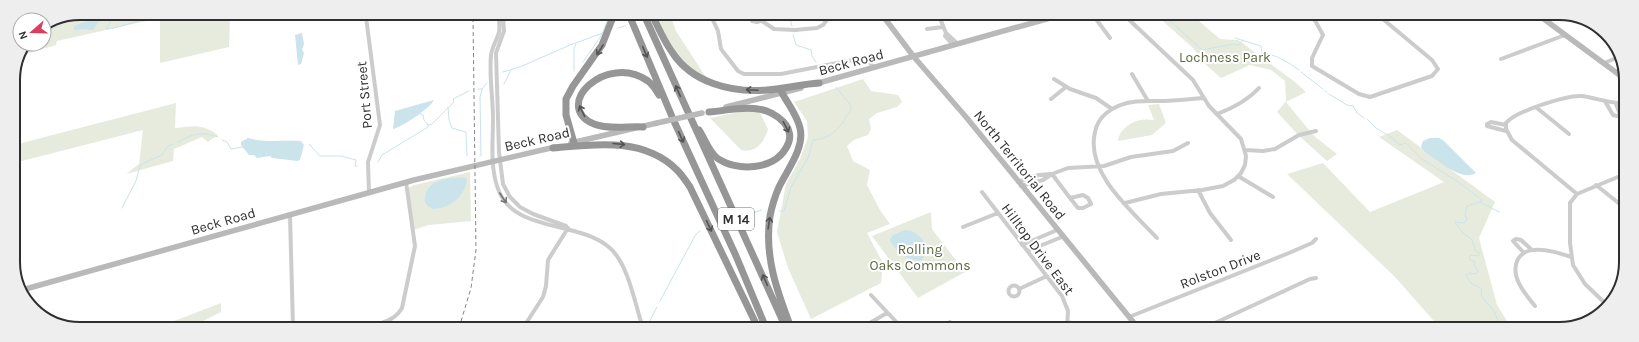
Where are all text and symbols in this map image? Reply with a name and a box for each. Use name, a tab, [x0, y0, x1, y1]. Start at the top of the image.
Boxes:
north arrow	[12, 12, 52, 52]
text: N	[16, 29, 31, 41]
one-way arrow	[595, 44, 603, 56]
one-way arrow	[642, 46, 650, 58]
street label: Beck Road	[817, 46, 885, 79]
park label: Lochness Park	[1179, 49, 1271, 66]
street label: Port Street	[353, 61, 376, 129]
one-way arrow	[674, 85, 681, 97]
one-way arrow	[746, 86, 759, 94]
one-way arrow	[578, 106, 585, 118]
street label: North Territorial Road	[970, 107, 1069, 224]
one-way arrow	[783, 121, 790, 133]
street label: Beck Road	[503, 124, 571, 155]
one-way arrow	[677, 130, 685, 142]
one-way arrow	[612, 140, 625, 148]
one-way arrow	[499, 192, 507, 203]
street label: Hilltop Drive East	[998, 200, 1077, 298]
street label: Beck Road	[189, 204, 257, 239]
road number: M 14	[718, 208, 754, 230]
one-way arrow	[765, 217, 773, 230]
one-way arrow	[706, 220, 713, 232]
park label: Rolling Oaks Commons	[869, 241, 971, 274]
street label: Rolston Drive	[1178, 246, 1263, 293]
one-way arrow	[761, 274, 768, 286]

